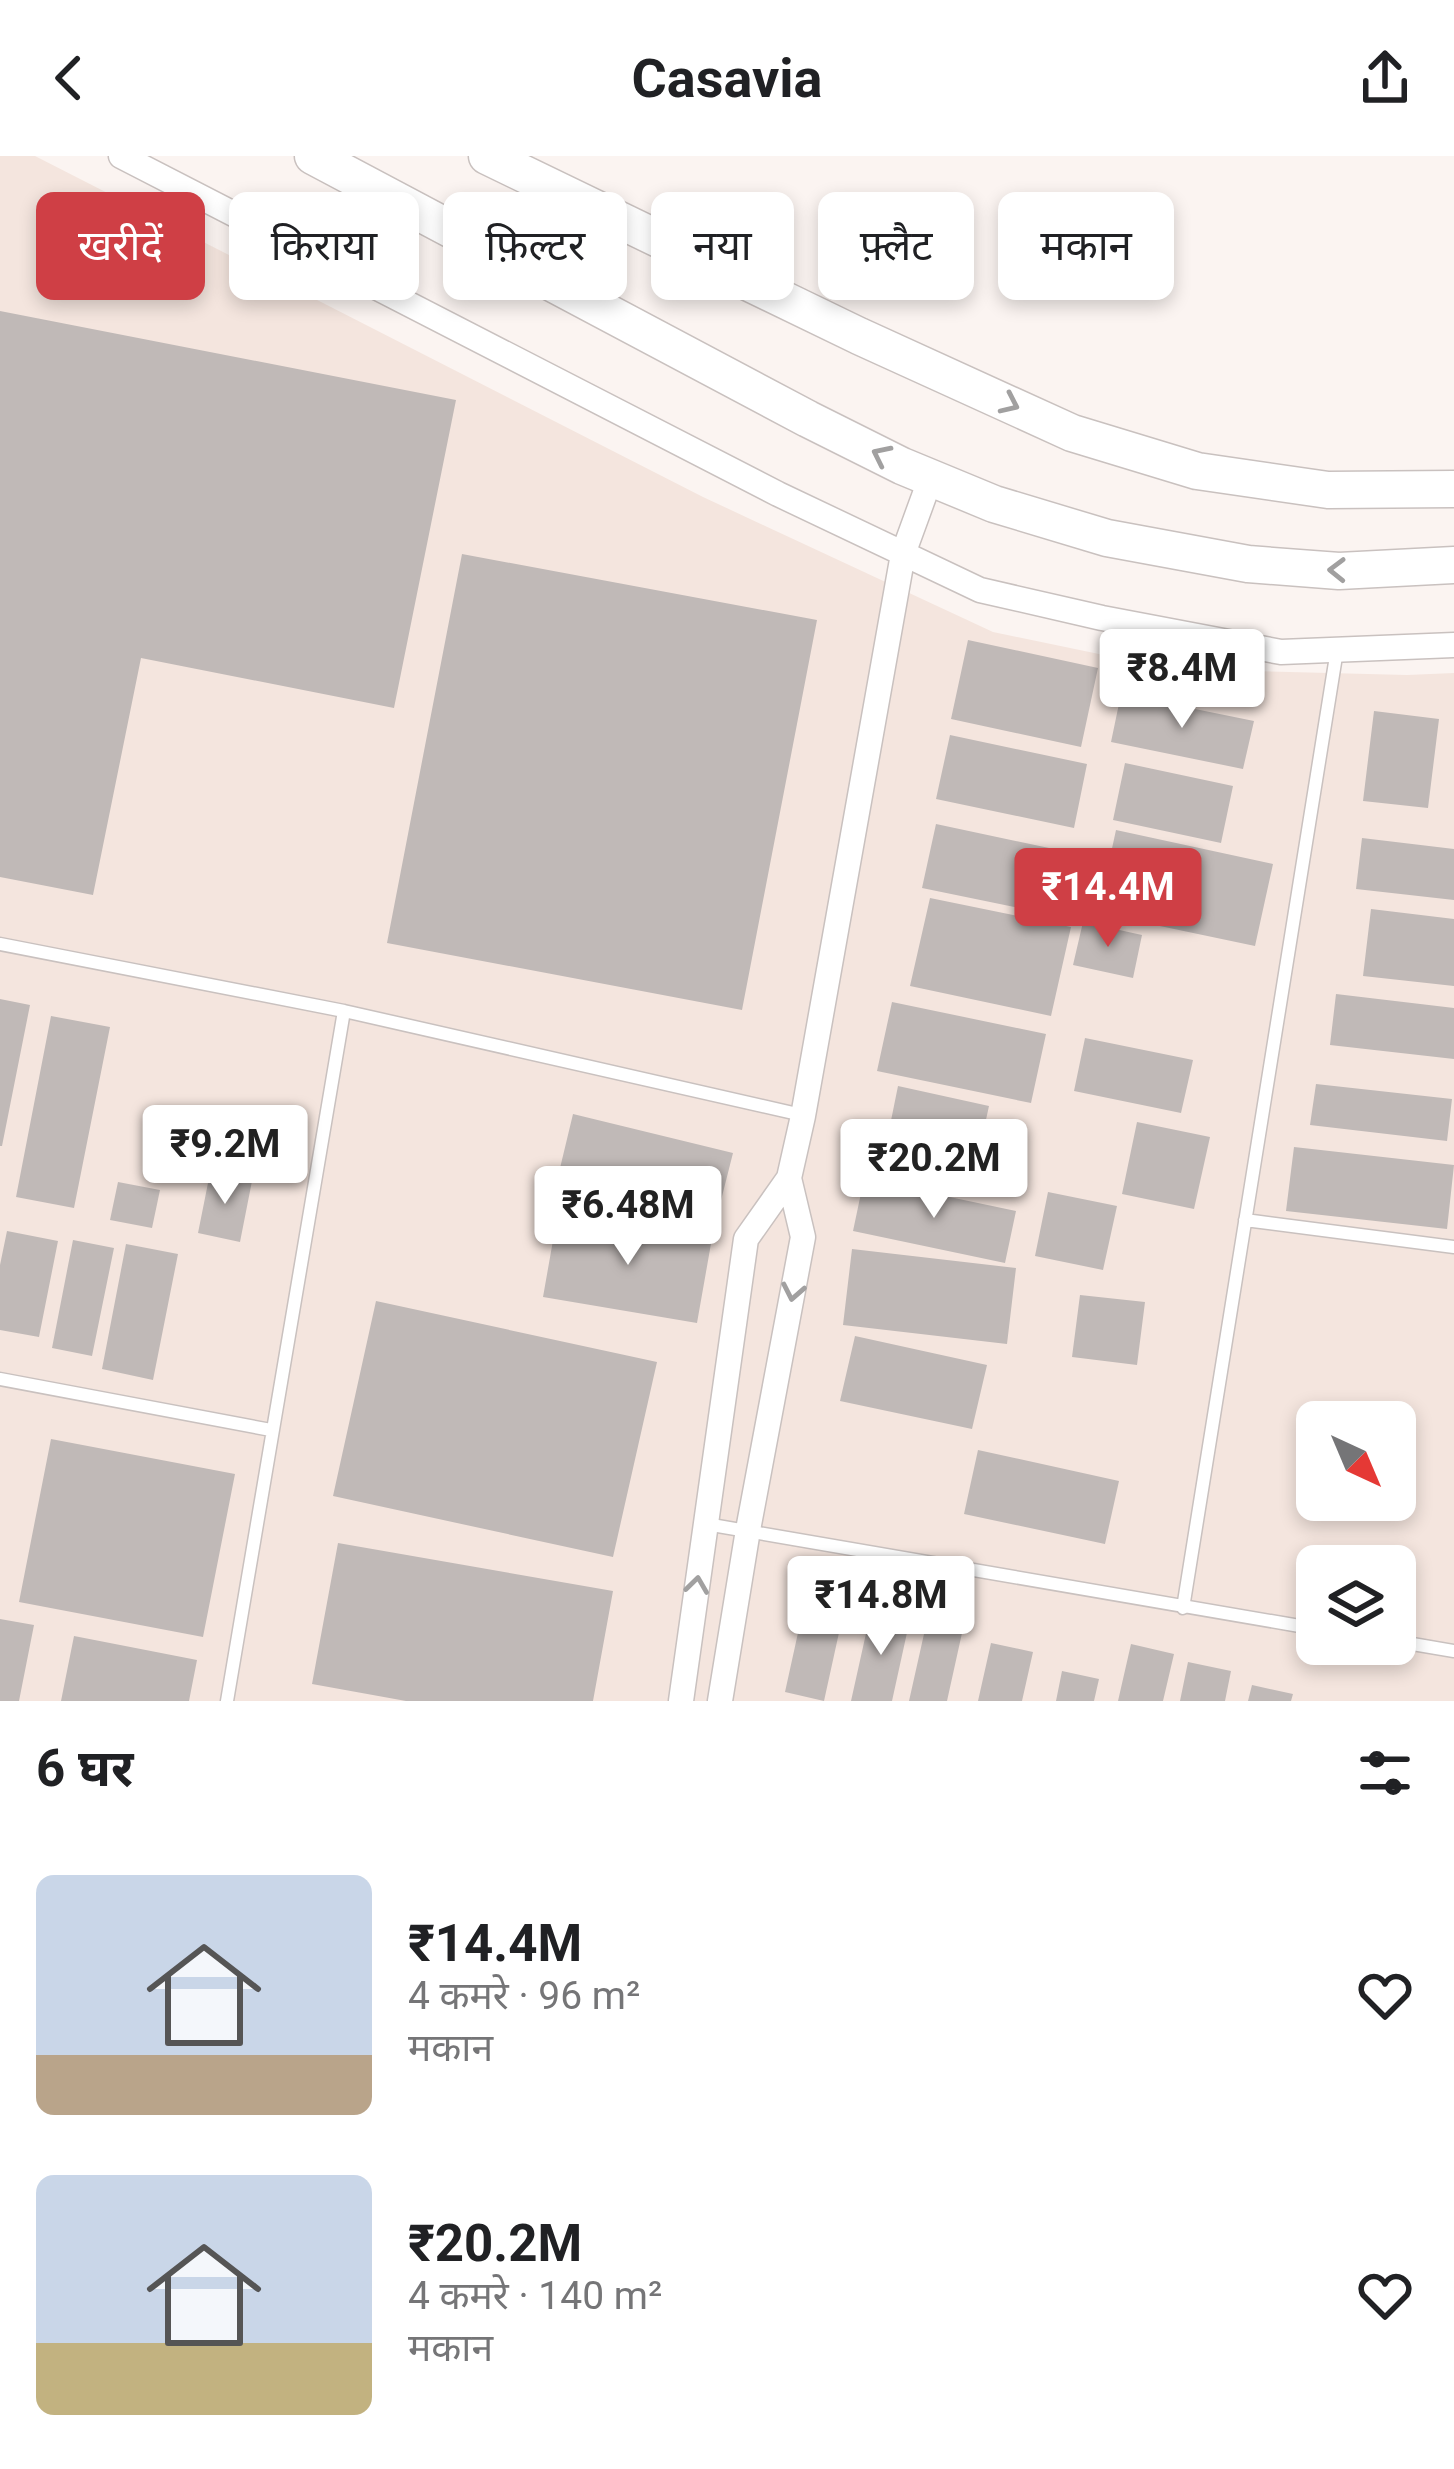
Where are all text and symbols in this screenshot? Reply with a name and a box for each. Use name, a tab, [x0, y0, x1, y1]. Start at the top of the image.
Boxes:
icon: back	[36, 45, 102, 111]
icon: share	[1352, 45, 1418, 111]
text: Casavia	[631, 47, 823, 110]
chip: खरीदें	[36, 192, 205, 300]
chip: किराया	[229, 192, 419, 300]
chip: फ़िल्टर	[443, 192, 627, 300]
chip: नया	[651, 192, 794, 300]
chip: फ़्लैट	[818, 192, 974, 300]
chip: मकान	[998, 192, 1174, 300]
one-way arrow	[998, 390, 1019, 413]
one-way arrow	[872, 446, 893, 470]
one-way arrow	[1327, 557, 1346, 583]
pin: ₹8.4M	[1098, 629, 1266, 731]
text: ₹8.4M	[1127, 645, 1237, 691]
pin: ₹14.4M	[1010, 848, 1206, 950]
text: ₹14.4M	[1041, 864, 1175, 910]
pin: ₹9.2M	[141, 1105, 309, 1207]
pin: ₹20.2M	[836, 1119, 1032, 1221]
text: ₹9.2M	[170, 1121, 280, 1167]
text: ₹20.2M	[867, 1135, 1001, 1181]
pin: ₹6.48M	[530, 1166, 726, 1268]
text: ₹6.48M	[561, 1182, 695, 1228]
one-way arrow	[781, 1282, 807, 1302]
north arrow	[1296, 1401, 1416, 1521]
map controls	[1296, 1401, 1416, 1665]
button: layers	[1296, 1545, 1416, 1665]
pin: ₹14.8M	[783, 1556, 979, 1658]
text: ₹14.8M	[814, 1572, 948, 1618]
one-way arrow	[683, 1575, 709, 1595]
text: 6 घर	[36, 1739, 133, 1798]
icon: filters	[1352, 1740, 1418, 1806]
text: ₹14.4M	[408, 1914, 582, 1973]
icon: home	[132, 1923, 276, 2067]
icon: heart	[1352, 1962, 1418, 2028]
text: 4 कमरे · 96 m²	[408, 1973, 640, 2019]
text: मकान	[408, 2025, 493, 2071]
text: ₹20.2M	[408, 2214, 582, 2273]
icon: home	[132, 2223, 276, 2367]
icon: heart	[1352, 2262, 1418, 2328]
text: 4 कमरे · 140 m²	[408, 2273, 662, 2319]
text: मकान	[408, 2325, 493, 2371]

